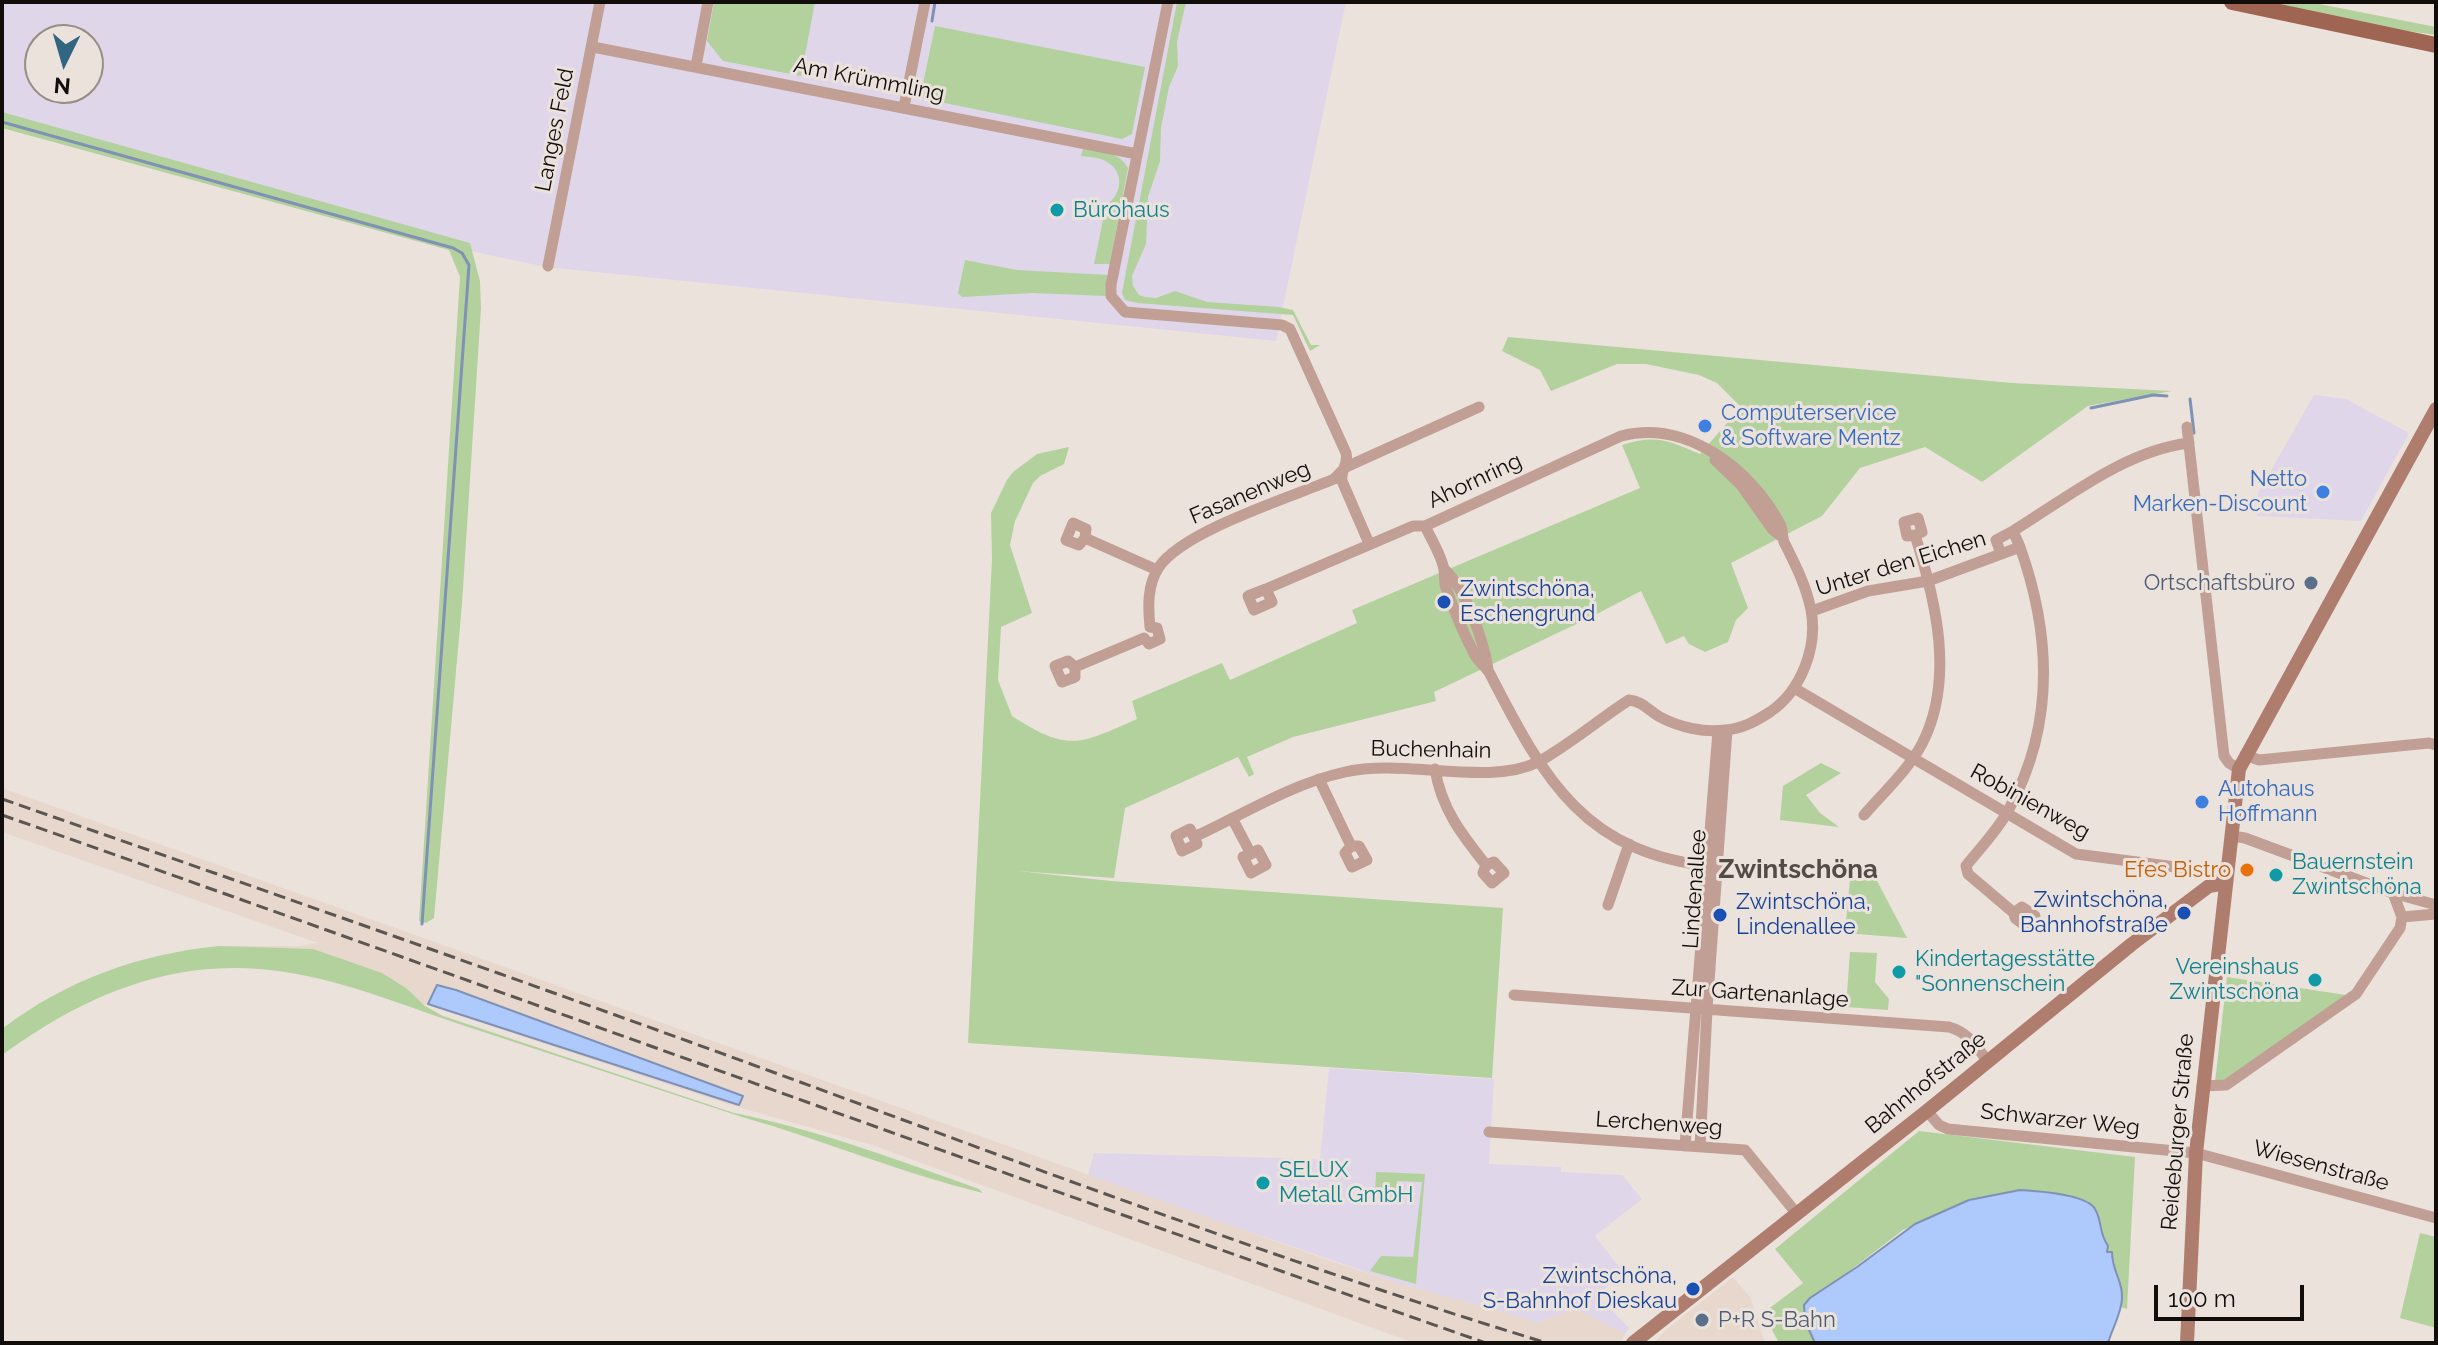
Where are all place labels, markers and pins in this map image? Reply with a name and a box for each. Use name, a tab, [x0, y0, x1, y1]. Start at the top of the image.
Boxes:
place label: Bürohaus	[1073, 197, 1170, 223]
marker: Bürohaus	[1048, 201, 1066, 219]
place label: Computerservice & Software Mentz	[1721, 400, 1901, 452]
marker: Computerservice & Software Mentz	[1696, 417, 1714, 435]
place label: Netto Marken-Discount	[2133, 466, 2307, 518]
marker: Netto Marken-Discount	[2314, 483, 2332, 501]
place label: Ortschaftsbüro	[2144, 570, 2295, 596]
marker: Ortschaftsbüro	[2302, 574, 2320, 592]
place label: Zwintschöna, Eschengrund	[1460, 576, 1596, 628]
marker: Zwintschöna, Eschengrund	[1435, 593, 1453, 611]
place label: Autohaus Hoffmann	[2218, 776, 2318, 828]
marker: Autohaus Hoffmann	[2193, 793, 2211, 811]
place label: Bauernstein Zwintschöna	[2292, 849, 2422, 900]
place label: Efes Bistro	[2124, 857, 2231, 883]
marker: Efes Bistro	[2238, 861, 2256, 879]
marker: Bauernstein Zwintschöna	[2267, 866, 2285, 884]
place label: Zwintschöna, Bahnhofstraße	[2020, 887, 2168, 938]
place label: Zwintschöna, Lindenallee	[1736, 889, 1871, 940]
marker: Zwintschöna, Bahnhofstraße	[2175, 904, 2193, 922]
marker: Zwintschöna, Lindenallee	[1711, 906, 1729, 924]
place label: Kindertagesstätte "Sonnenschein	[1915, 946, 2095, 998]
place label: Vereinshaus Zwintschöna	[2169, 954, 2299, 1006]
marker: Kindertagesstätte "Sonnenschein	[1890, 963, 1908, 981]
marker: Vereinshaus Zwintschöna	[2306, 971, 2324, 989]
place label: SELUX Metall GmbH	[1279, 1157, 1413, 1208]
marker: SELUX Metall GmbH	[1254, 1174, 1272, 1192]
place label: Zwintschöna, S-Bahnhof Dieskau	[1483, 1263, 1677, 1314]
marker: Zwintschöna, S-Bahnhof Dieskau	[1684, 1280, 1702, 1298]
place label: P+R S-Bahn	[1718, 1307, 1836, 1333]
marker: P+R S-Bahn	[1693, 1311, 1711, 1329]

